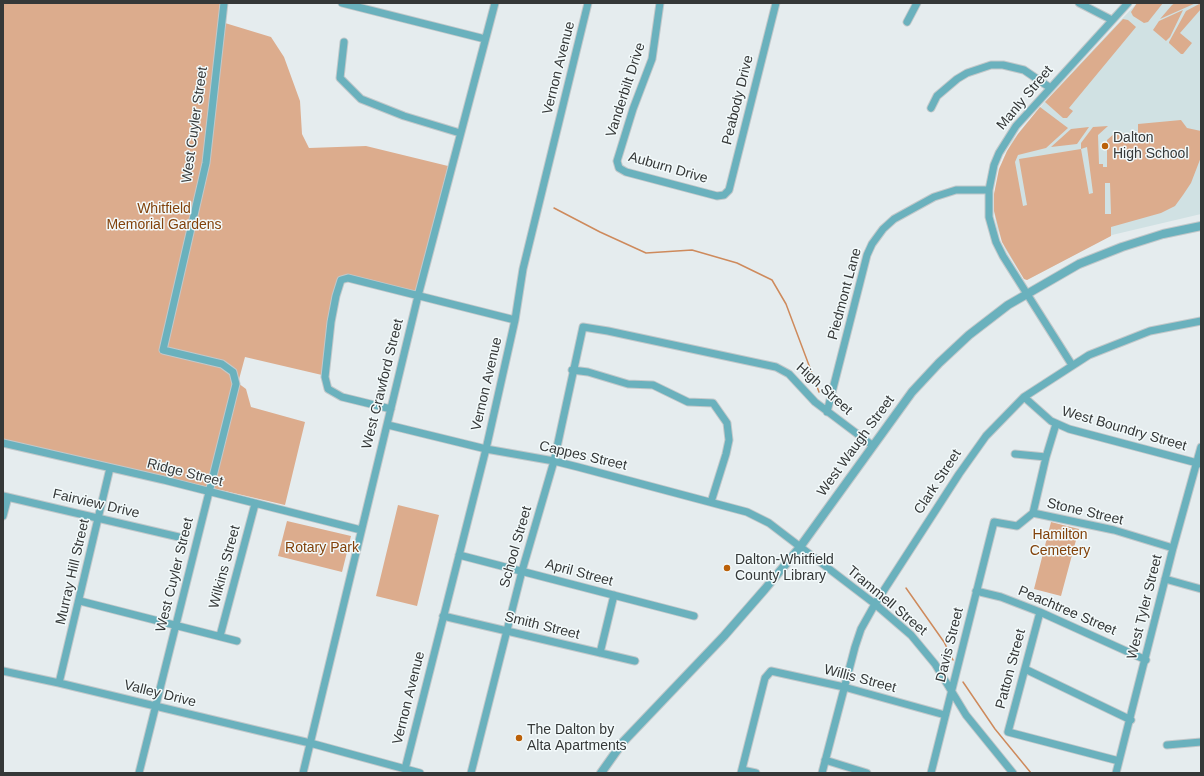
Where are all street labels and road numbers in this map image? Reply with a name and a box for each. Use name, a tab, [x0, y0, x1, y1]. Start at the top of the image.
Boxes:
street label: Vernon Avenue	[539, 20, 579, 116]
street label: Vanderbilt Drive	[603, 41, 649, 139]
street label: Peabody Drive	[719, 53, 757, 147]
street label: Manly Street	[993, 63, 1057, 133]
street label: West Cuyler Street	[179, 66, 211, 184]
street label: Auburn Drive	[626, 149, 710, 187]
street label: Piedmont Lane	[825, 246, 865, 342]
street label: West Crawford Street	[359, 317, 407, 451]
street label: Vernon Avenue	[468, 336, 506, 432]
street label: High Street	[792, 359, 856, 419]
street label: West Waugh Street	[814, 392, 898, 500]
street label: West Boundry Street	[1060, 403, 1188, 455]
street label: Cappes Street	[538, 438, 628, 474]
street label: Clark Street	[911, 446, 965, 518]
street label: Ridge Street	[145, 455, 225, 491]
street label: Fairview Drive	[51, 486, 141, 522]
street label: Stone Street	[1045, 495, 1125, 529]
street label: School Street	[496, 504, 536, 590]
street label: West Cuyler Street	[153, 516, 197, 634]
street label: Murray Hill Street	[53, 517, 93, 627]
street label: Wilkins Street	[206, 523, 244, 611]
street label: West Tyler Street	[1124, 553, 1166, 661]
street label: April Street	[543, 556, 615, 590]
street label: Trammell Street	[844, 563, 930, 639]
street label: Peachtree Street	[1015, 583, 1119, 639]
street label: Davis Street	[933, 606, 967, 684]
street label: Smith Street	[503, 609, 581, 643]
street label: Patton Street	[992, 627, 1030, 711]
street label: Vernon Avenue	[389, 650, 429, 746]
street label: Willis Street	[822, 661, 898, 697]
street label: Valley Drive	[122, 677, 198, 711]

